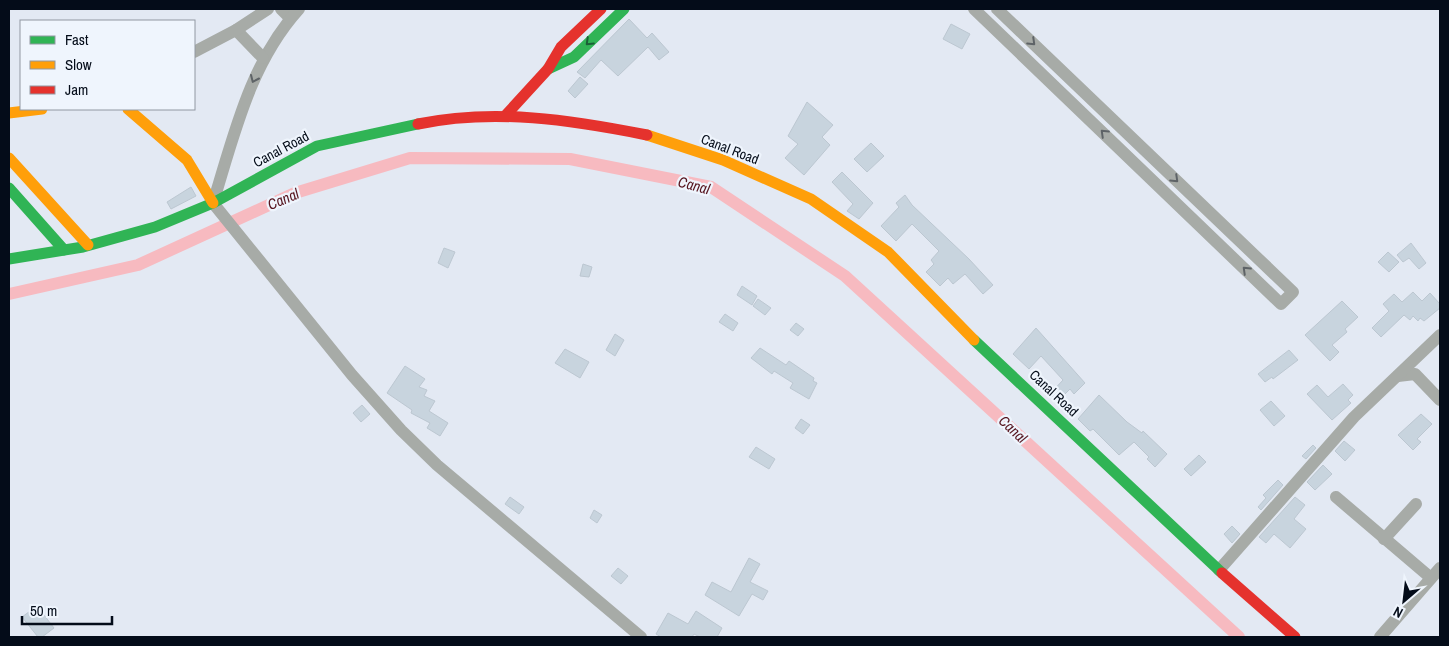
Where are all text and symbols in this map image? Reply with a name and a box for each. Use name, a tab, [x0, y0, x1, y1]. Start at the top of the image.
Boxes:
legend	[20, 20, 195, 110]
text: Fast	[65, 29, 89, 50]
one-way arrow	[585, 36, 594, 45]
one-way arrow	[1027, 37, 1036, 46]
text: Slow	[65, 54, 92, 75]
one-way arrow	[249, 74, 260, 83]
text: Jam	[65, 79, 88, 100]
street label: Canal Road	[250, 127, 312, 171]
street label: Canal Road	[698, 130, 762, 168]
one-way arrow	[1100, 130, 1109, 139]
water label: Canal	[676, 171, 712, 199]
one-way arrow	[1169, 173, 1178, 182]
water label: Canal	[264, 183, 302, 215]
one-way arrow	[1243, 267, 1252, 276]
street label: Canal Road	[1026, 366, 1082, 420]
water label: Canal	[994, 410, 1032, 448]
north arrow	[1379, 576, 1429, 626]
scale bar	[22, 594, 112, 626]
text: 50 m	[30, 600, 57, 621]
text: N	[1390, 603, 1406, 622]

